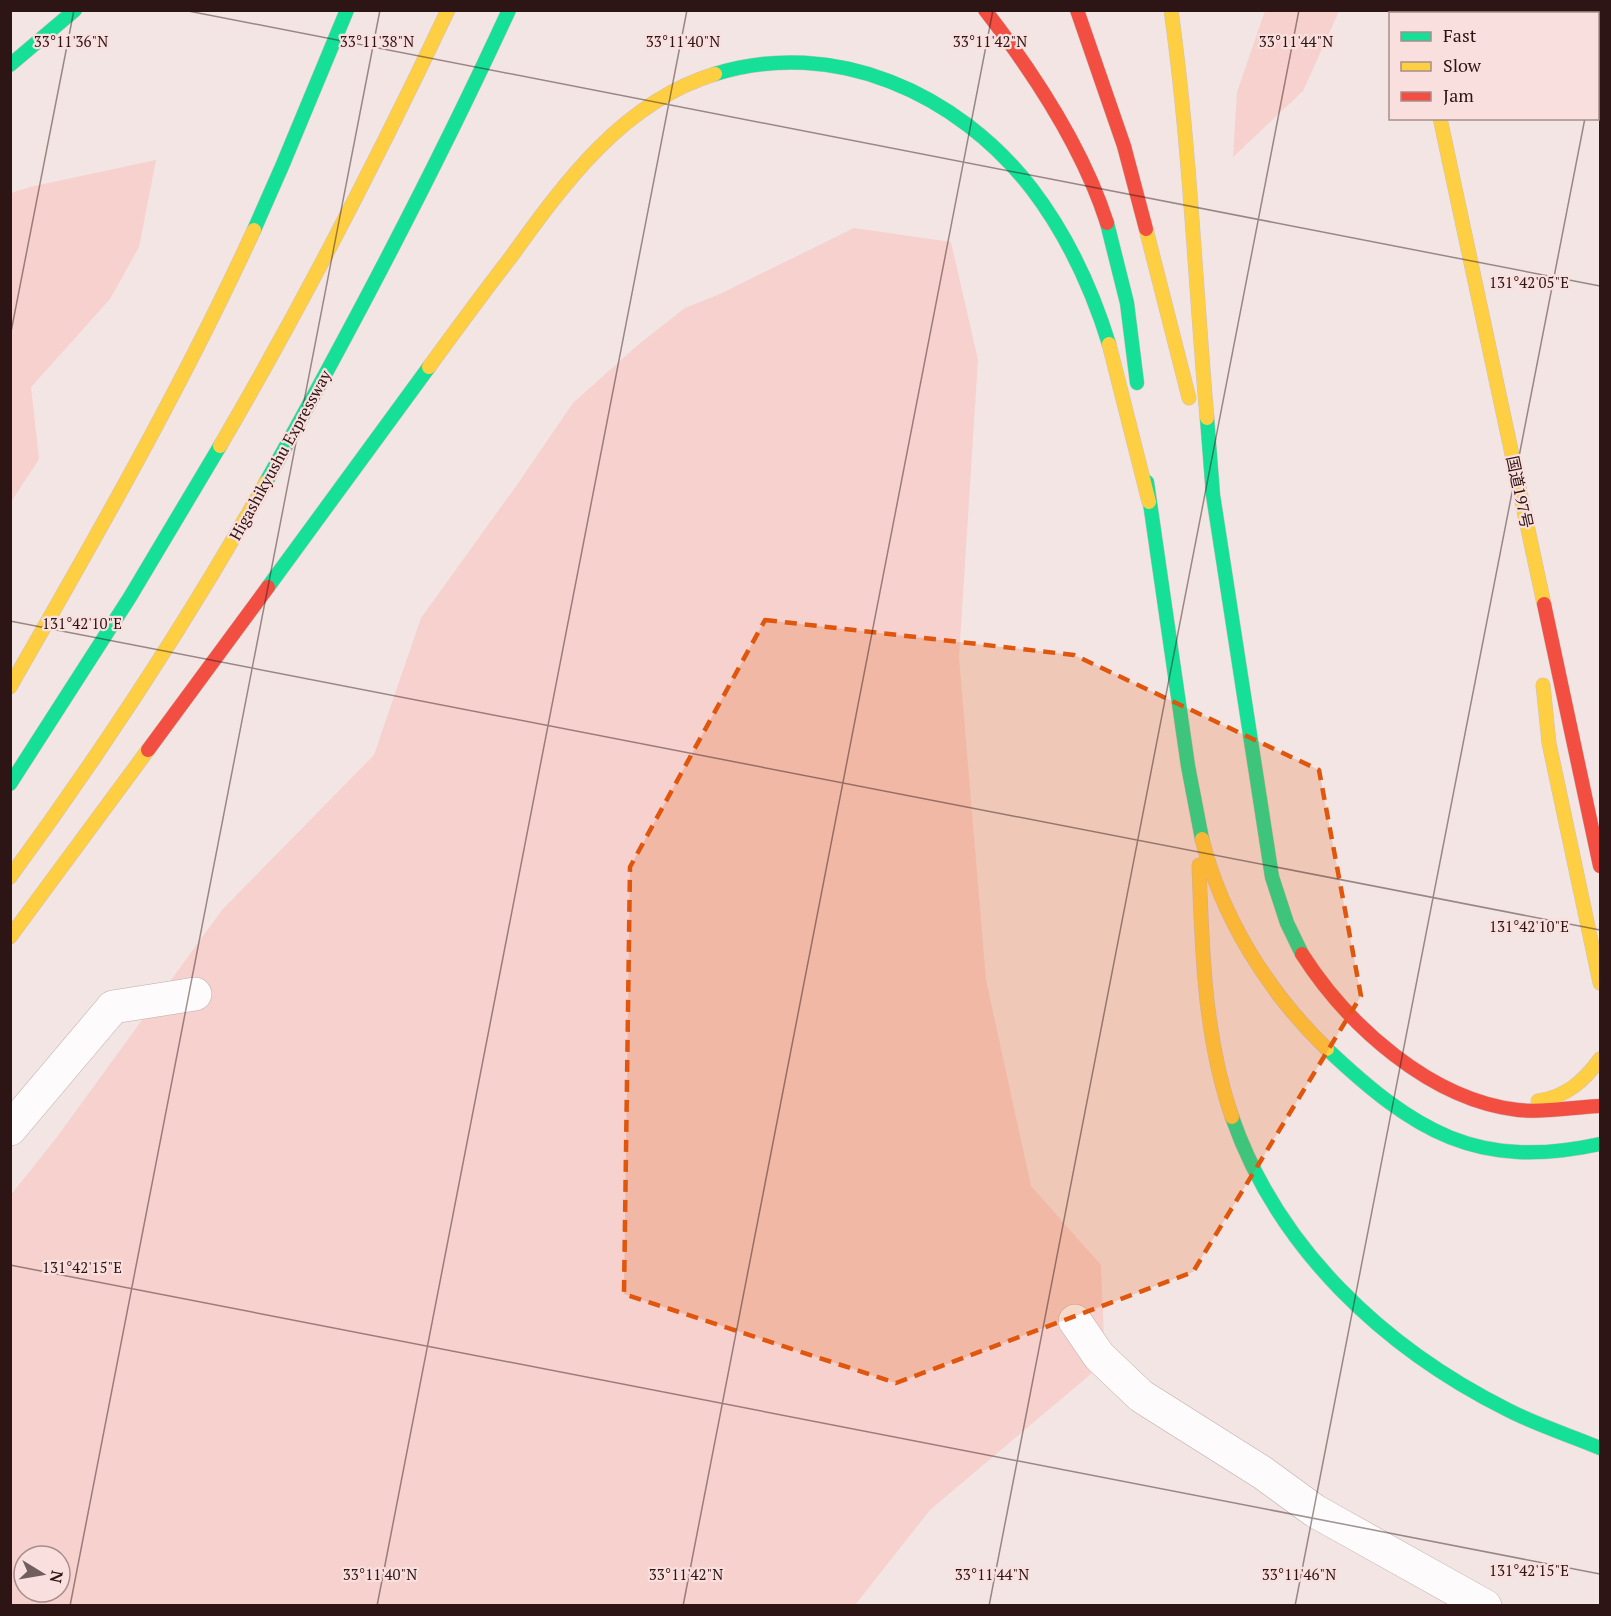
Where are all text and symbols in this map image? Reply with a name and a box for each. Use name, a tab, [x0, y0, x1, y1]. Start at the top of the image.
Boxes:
legend	[1389, 12, 1599, 120]
text: Fast	[1443, 23, 1477, 47]
text: 33°11'36"N	[34, 31, 108, 51]
text: 33°11'38"N	[340, 31, 414, 51]
text: 33°11'40"N	[646, 31, 720, 51]
text: 33°11'42"N	[953, 31, 1027, 51]
text: 33°11'44"N	[1259, 31, 1333, 51]
text: Slow	[1443, 53, 1482, 77]
text: Jam	[1443, 83, 1474, 107]
text: 131°42'05"E	[1489, 272, 1569, 292]
street label: Higashikyushu Expressway	[224, 365, 336, 544]
street label: 国道197号	[1502, 454, 1538, 530]
text: 131°42'10"E	[42, 613, 122, 633]
text: 131°42'10"E	[1489, 916, 1569, 936]
text: 131°42'15"E	[42, 1257, 122, 1277]
north arrow	[12, 1544, 72, 1604]
text: 131°42'15"E	[1489, 1560, 1569, 1580]
text: 33°11'40"N	[343, 1564, 417, 1584]
text: 33°11'42"N	[649, 1564, 723, 1584]
text: 33°11'44"N	[955, 1564, 1029, 1584]
text: 33°11'46"N	[1262, 1564, 1336, 1584]
text: N	[45, 1569, 69, 1585]

